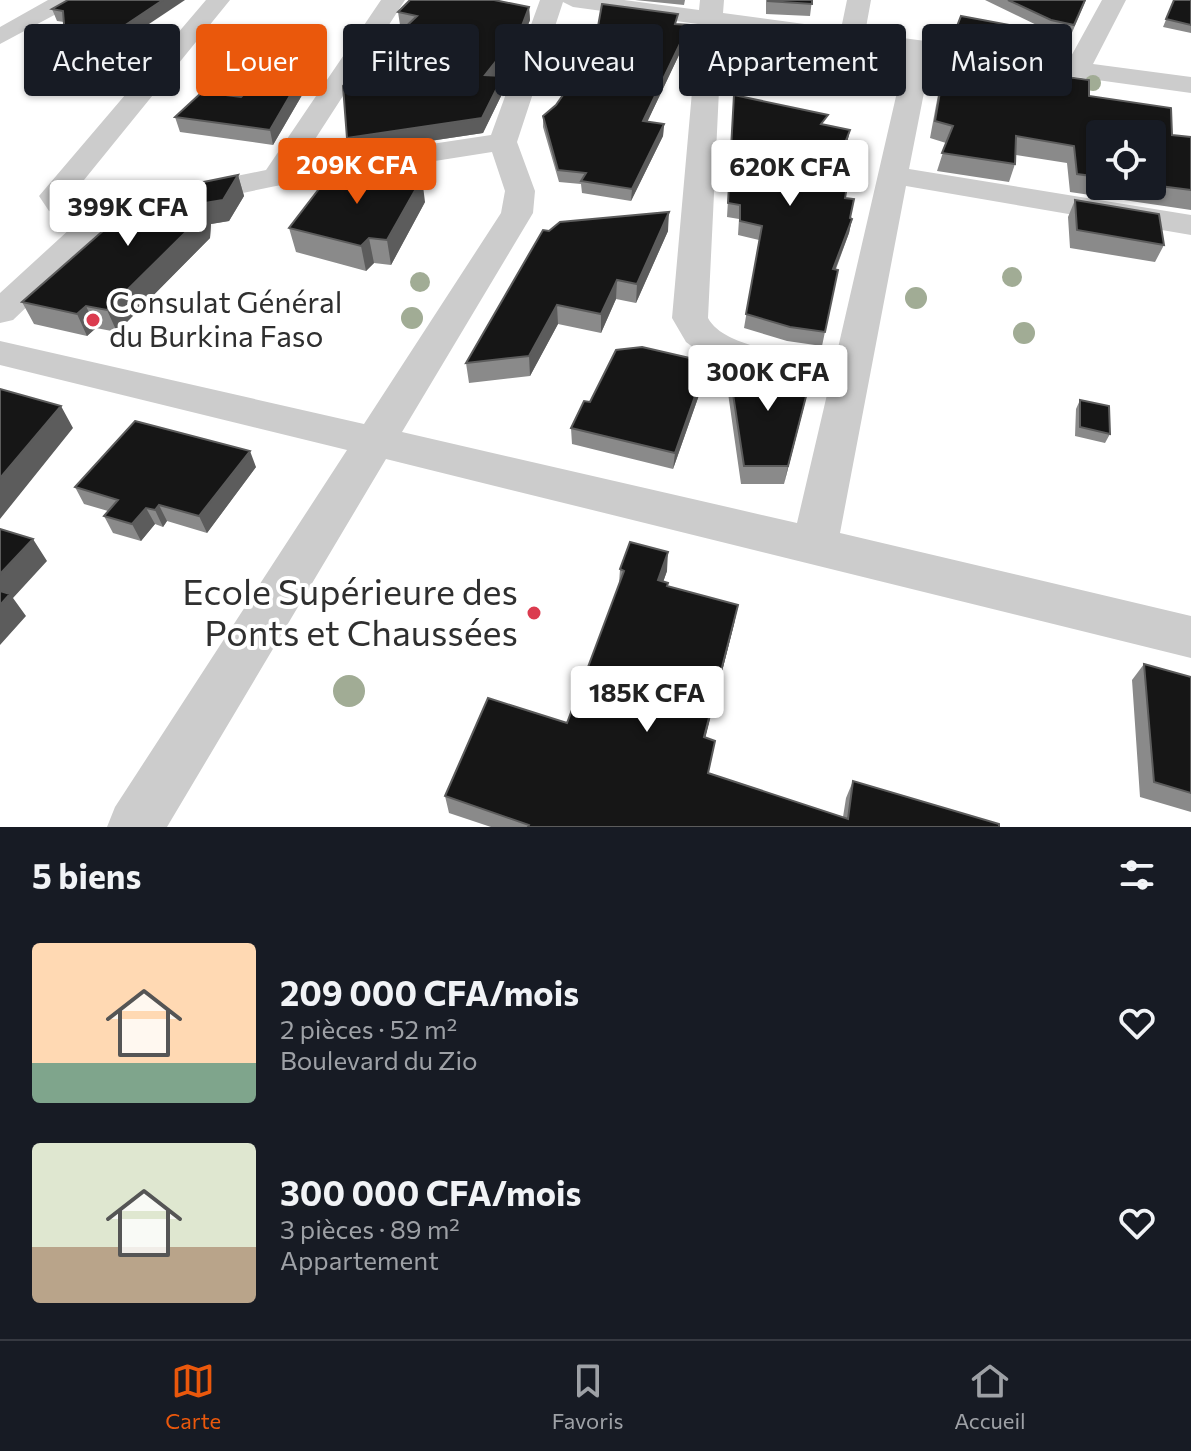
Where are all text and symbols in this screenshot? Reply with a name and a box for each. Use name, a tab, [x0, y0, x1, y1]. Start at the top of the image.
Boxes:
chip: Acheter	[24, 24, 180, 96]
chip: Louer	[196, 24, 327, 96]
chip: Filtres	[343, 24, 479, 96]
chip: Nouveau	[495, 24, 663, 96]
chip: Appartement	[679, 24, 906, 96]
chip: Maison	[922, 24, 1072, 96]
map controls	[1086, 120, 1166, 200]
button: locate	[1086, 120, 1166, 200]
pin: 209K CFA	[274, 138, 440, 206]
pin: 620K CFA	[707, 140, 873, 208]
text: 209K CFA	[296, 148, 418, 179]
text: 620K CFA	[729, 150, 851, 181]
pin: 399K CFA	[45, 180, 211, 248]
text: 399K CFA	[68, 190, 188, 221]
place label: Consulat Général du Burkina Faso	[109, 282, 342, 353]
marker: Consulat Général du Burkina Faso	[84, 311, 102, 329]
pin: 300K CFA	[685, 345, 851, 413]
text: 300K CFA	[706, 355, 830, 386]
place label: Ecole Supérieure des Ponts et Chaussées	[182, 568, 518, 653]
marker: Ecole Supérieure des Ponts et Chaussées	[525, 604, 543, 622]
pin: 185K CFA	[564, 666, 730, 734]
text: 185K CFA	[589, 676, 705, 707]
icon: filters	[1115, 853, 1159, 897]
text: 5 biens	[32, 854, 141, 896]
text: 209 000 CFA/mois	[280, 971, 579, 1013]
icon: home	[96, 975, 192, 1071]
icon: heart	[1115, 1001, 1159, 1045]
text: 2 pièces · 52 m²	[280, 1013, 457, 1044]
text: Boulevard du Zio	[280, 1044, 478, 1075]
text: 300 000 CFA/mois	[280, 1171, 581, 1213]
icon: home	[96, 1175, 192, 1271]
icon: heart	[1115, 1201, 1159, 1245]
text: 3 pièces · 89 m²	[280, 1213, 460, 1244]
text: Appartement	[280, 1244, 439, 1275]
tab: Carte	[165, 1359, 221, 1434]
tab: Favoris	[552, 1359, 624, 1434]
tab: Accueil	[954, 1359, 1026, 1434]

